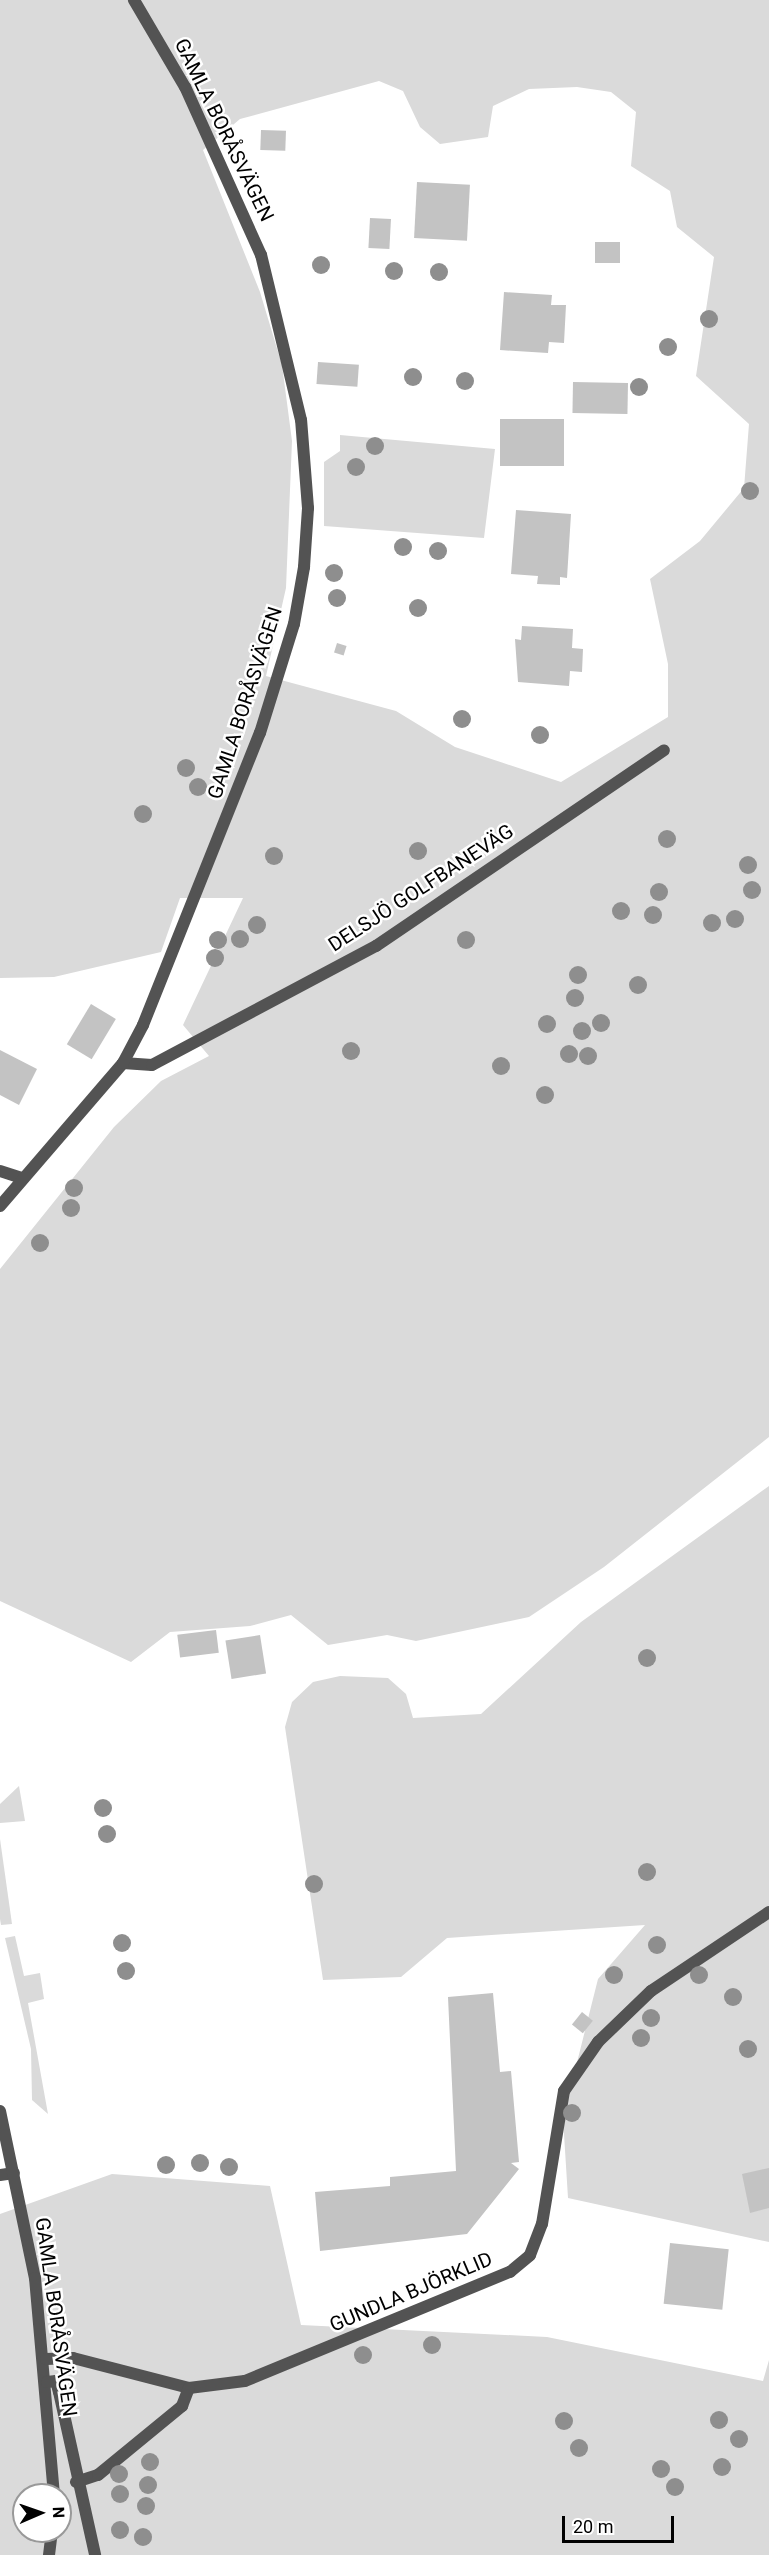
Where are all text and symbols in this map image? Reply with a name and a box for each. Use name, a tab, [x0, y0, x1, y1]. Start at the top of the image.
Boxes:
street label: GAMLA BORÅSVÄGEN	[169, 35, 279, 225]
street label: GAMLA BORÅSVÄGEN	[203, 604, 287, 802]
street label: DELSJÖ GOLFBANEVÄG	[324, 819, 518, 957]
street label: GAMLA BORÅSVÄGEN	[30, 2216, 82, 2418]
street label: GUNDLA BJÖRKLID	[326, 2247, 496, 2337]
north arrow	[12, 2483, 72, 2543]
scale bar	[565, 2504, 678, 2542]
text: N	[49, 2506, 68, 2518]
text: 20 m	[573, 2516, 613, 2537]

